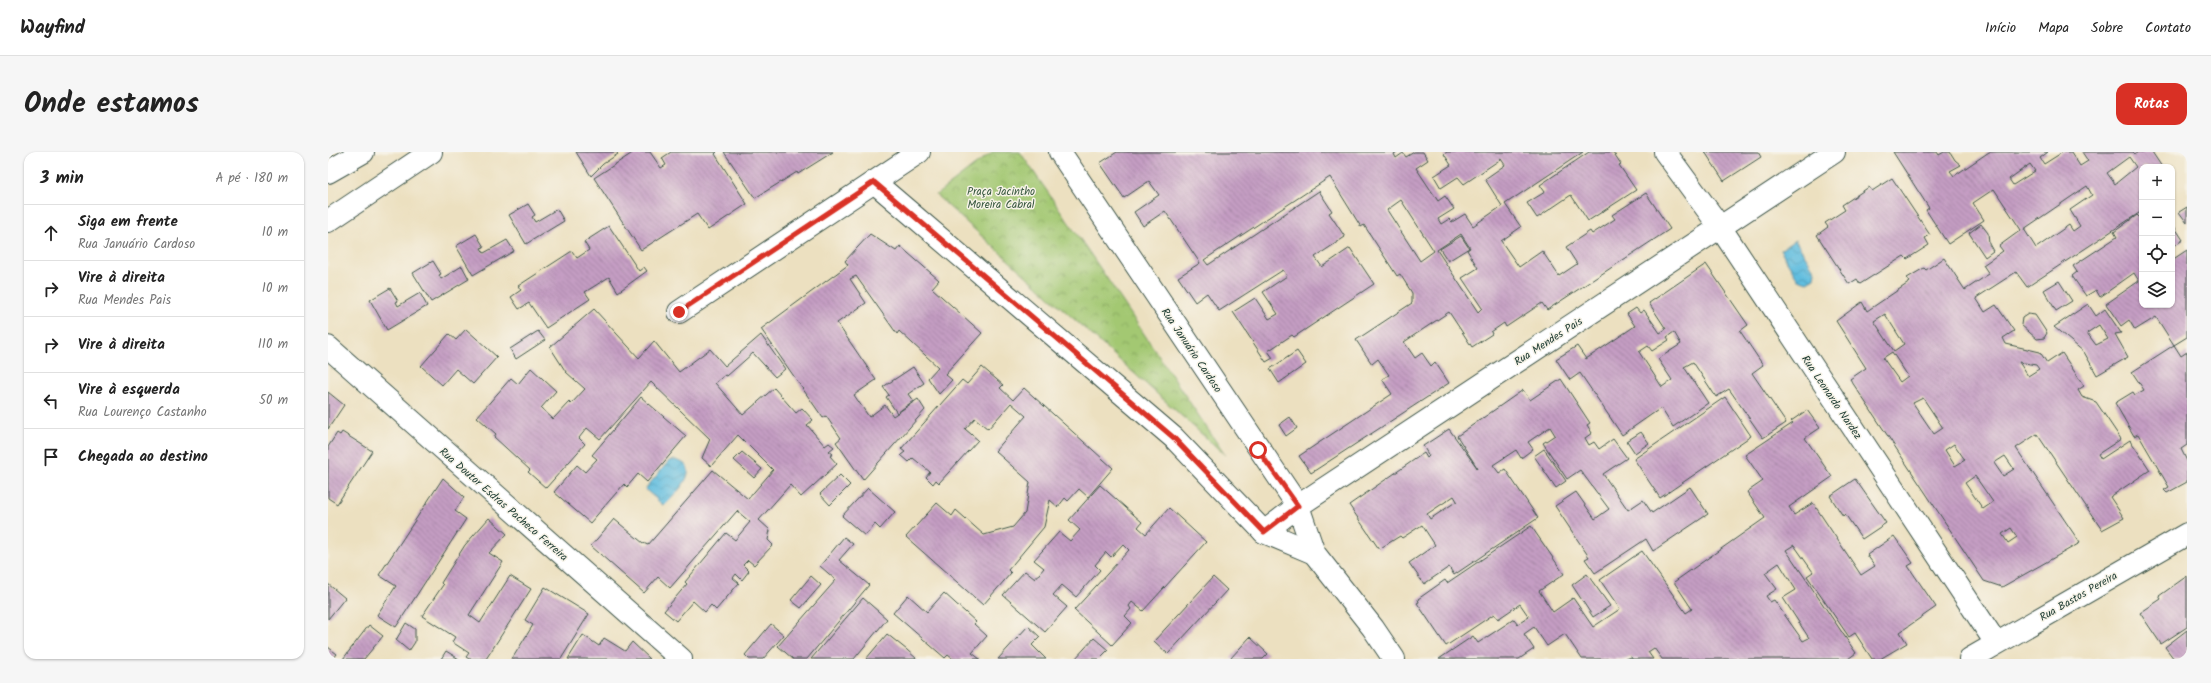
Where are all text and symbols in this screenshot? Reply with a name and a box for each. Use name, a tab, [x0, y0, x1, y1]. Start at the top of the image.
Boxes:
text: Wayfind	[20, 13, 85, 43]
text: Início	[1985, 17, 2016, 39]
text: Mapa	[2038, 17, 2069, 39]
text: Sobre	[2091, 17, 2123, 39]
text: Contato	[2145, 17, 2191, 39]
text: Onde estamos	[24, 82, 199, 127]
button: Rotas	[2116, 83, 2187, 125]
map controls	[2139, 164, 2175, 308]
button: +	[2139, 164, 2175, 200]
text: 3 min	[40, 165, 84, 192]
text: A pé · 180 m	[215, 168, 288, 189]
park label: Praça Jacintho Moreira Cabral	[967, 183, 1035, 214]
button: −	[2139, 200, 2175, 236]
text: Siga em frente	[78, 210, 178, 234]
icon: ahead	[40, 222, 62, 244]
text: 10 m	[262, 222, 288, 243]
text: Rua Januário Cardoso	[78, 234, 195, 255]
button: locate	[2139, 236, 2175, 272]
text: Vire à direita	[78, 266, 165, 290]
button: layers	[2139, 272, 2175, 308]
icon: right	[40, 278, 62, 300]
text: 10 m	[262, 278, 288, 299]
text: Rua Mendes Pais	[78, 290, 171, 311]
route end	[670, 303, 688, 321]
street label: Rua Januário Cardoso	[1156, 304, 1226, 397]
street label: Rua Mendes Pais	[1511, 313, 1587, 371]
text: Vire à direita	[78, 333, 165, 357]
icon: right	[40, 334, 62, 356]
text: 110 m	[258, 334, 288, 355]
street label: Rua Leonardo Nardez	[1796, 352, 1866, 443]
text: Vire à esquerda	[78, 378, 180, 402]
icon: left	[40, 390, 62, 412]
text: 50 m	[259, 390, 288, 411]
text: Rua Lourenço Castanho	[78, 402, 207, 423]
route start	[1249, 441, 1267, 459]
street label: Rua Doutor Esdras Pacheco Ferreira	[435, 444, 572, 566]
text: Chegada ao destino	[78, 445, 208, 469]
icon: arrive	[40, 446, 62, 468]
street label: Rua Bastos Pereira	[2036, 567, 2121, 627]

